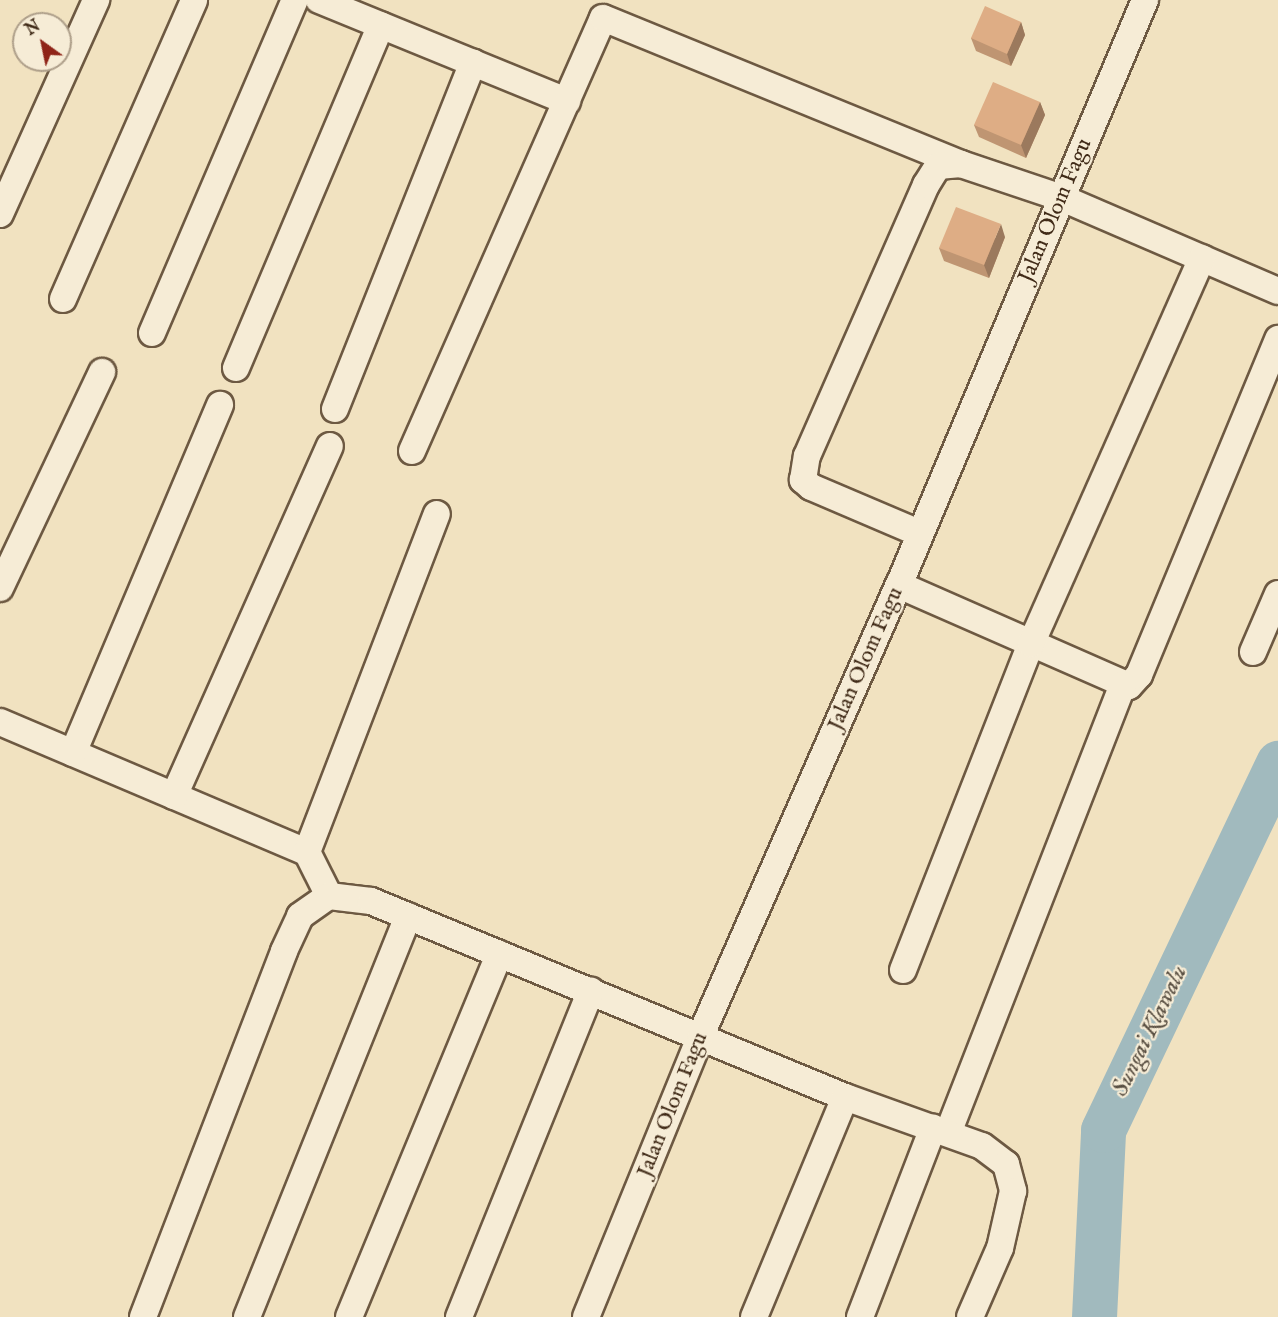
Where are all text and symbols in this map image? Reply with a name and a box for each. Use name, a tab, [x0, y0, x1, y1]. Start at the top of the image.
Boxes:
north arrow	[12, 12, 72, 72]
text: N	[22, 16, 45, 41]
street label: Jalan Olom Fagu	[1014, 135, 1098, 287]
street label: Jalan Olom Fagu	[823, 583, 909, 735]
water label: Sungai Klawalu	[1106, 961, 1194, 1101]
street label: Jalan Olom Fagu	[632, 1029, 714, 1181]

